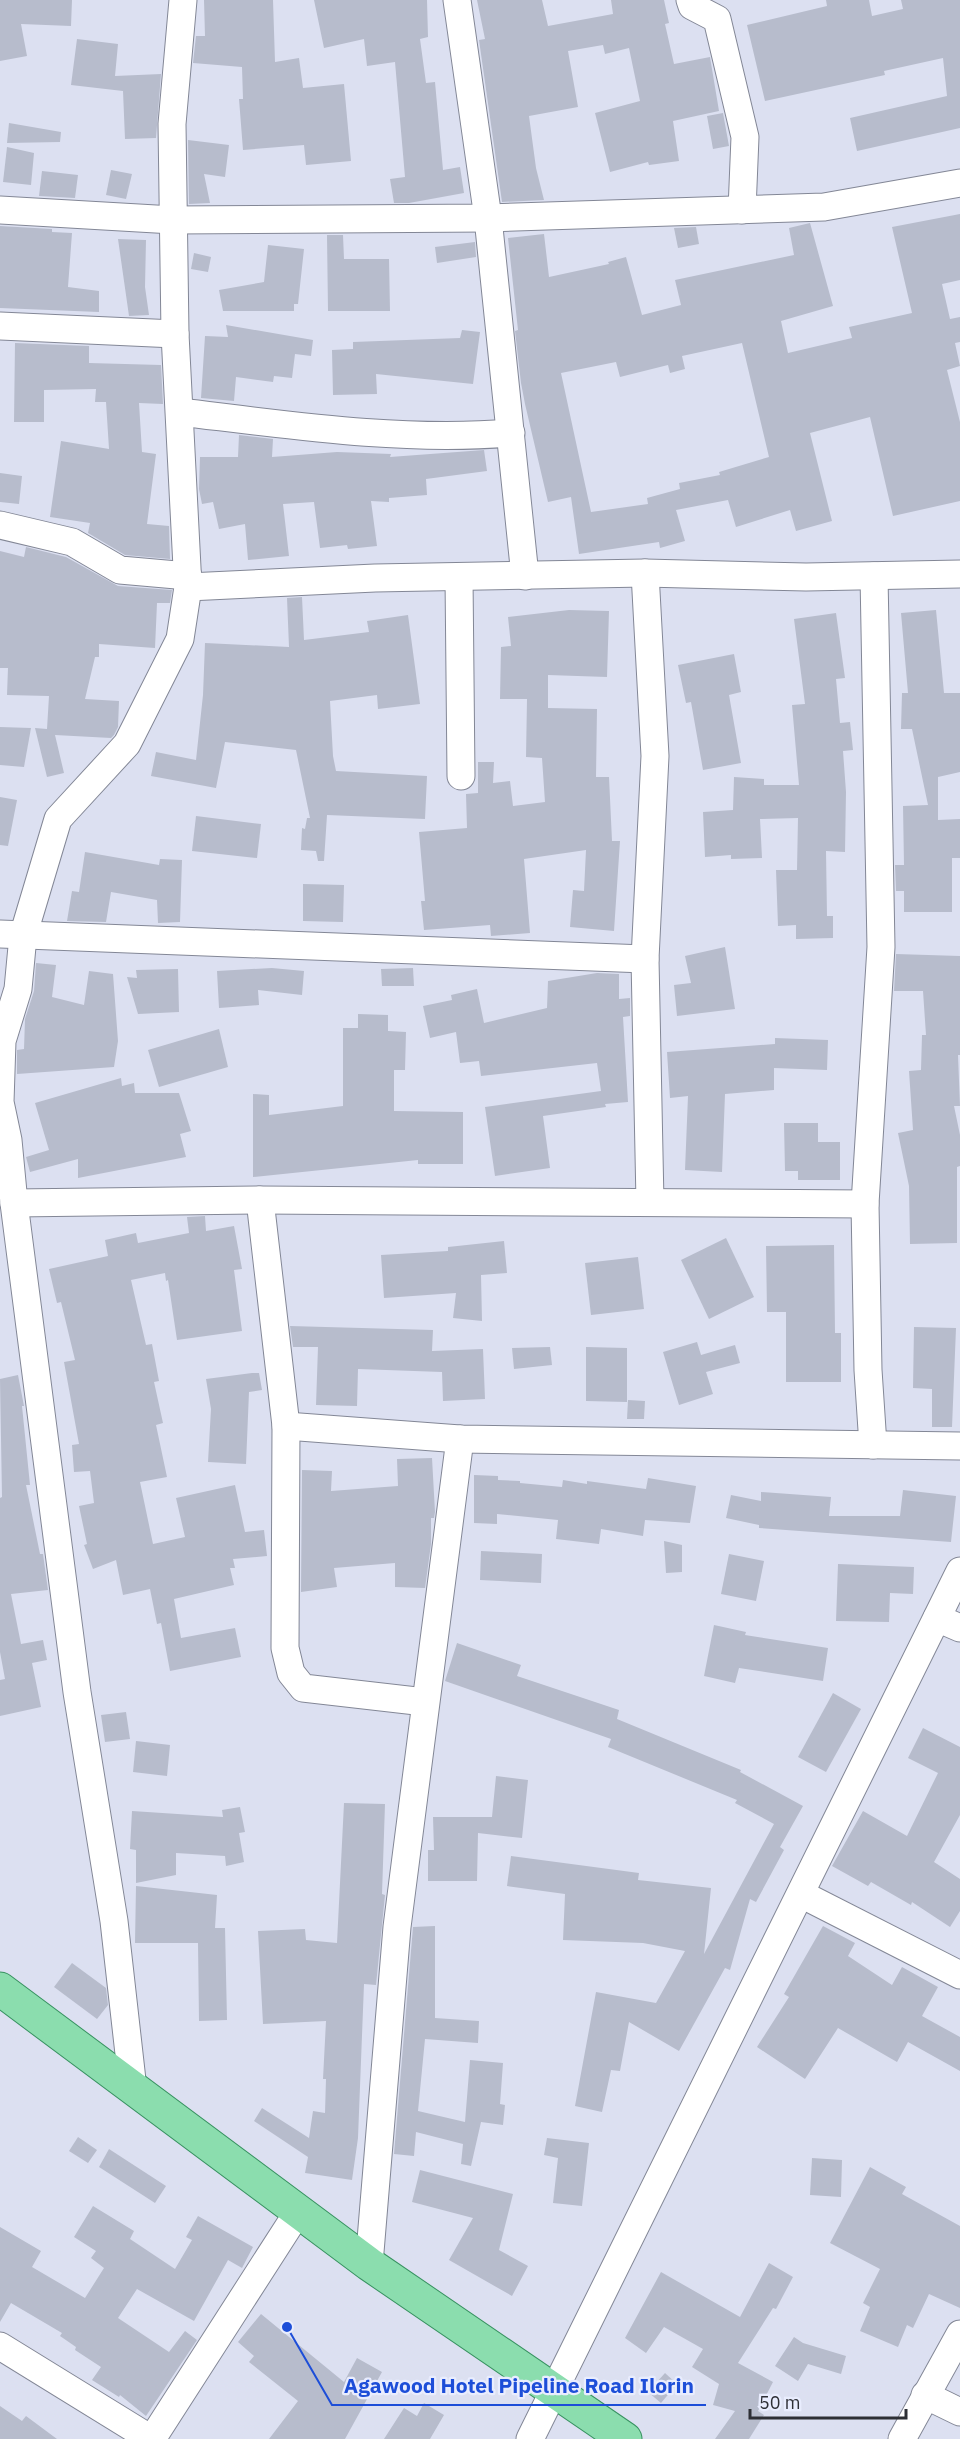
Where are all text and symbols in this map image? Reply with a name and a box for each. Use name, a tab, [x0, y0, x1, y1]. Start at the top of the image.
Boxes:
callout: Agawood Hotel Pipeline Road Ilorin	[332, 2366, 706, 2405]
text: Agawood Hotel Pipeline Road Ilorin	[344, 2371, 694, 2399]
scale bar	[750, 2382, 906, 2420]
text: 50 m	[759, 2391, 801, 2414]

